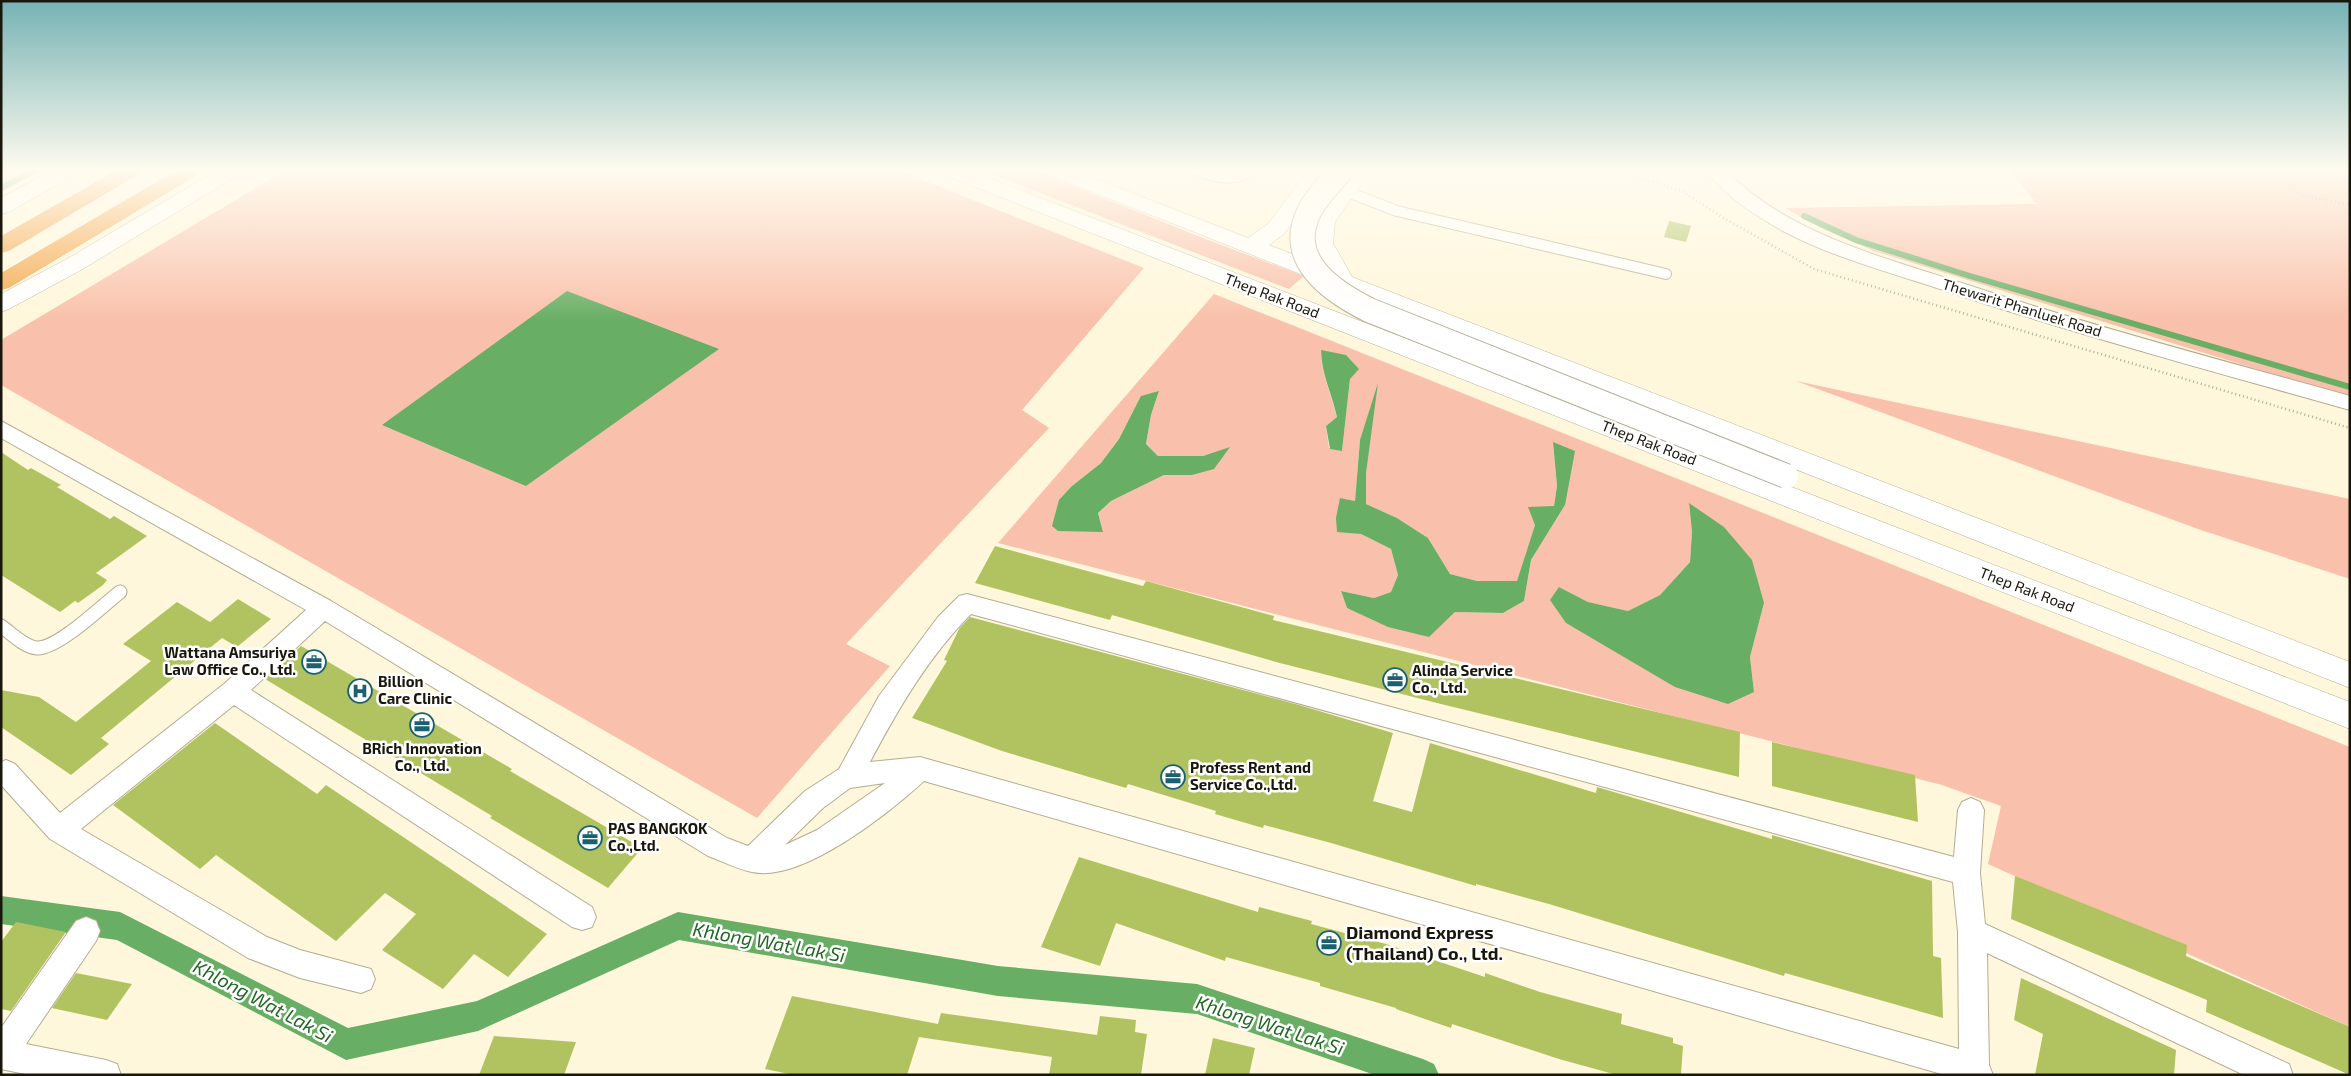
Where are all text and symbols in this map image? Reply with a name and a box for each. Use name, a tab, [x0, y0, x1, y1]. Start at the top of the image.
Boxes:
street label: Thep Rak Road	[1222, 269, 1322, 321]
street label: Thewarit Phanluek Road	[1940, 274, 2104, 340]
street label: Thep Rak Road	[1599, 416, 1699, 468]
street label: Thep Rak Road	[1977, 563, 2077, 615]
place label: Wattana Amsuriya Law Office Co., Ltd.	[164, 643, 296, 678]
office icon: Wattana Amsuriya Law Office Co., Ltd.	[301, 649, 327, 675]
place label: Alinda Service Co., Ltd.	[1412, 661, 1513, 696]
office icon: Alinda Service Co., Ltd.	[1382, 667, 1408, 693]
place label: Billion Care Clinic	[378, 672, 452, 707]
hospital icon: Billion Care Clinic	[347, 678, 373, 704]
office icon: BRich Innovation Co., Ltd.	[409, 712, 435, 738]
place label: BRich Innovation Co., Ltd.	[362, 739, 482, 774]
place label: Profess Rent and Service Co.,Ltd.	[1190, 758, 1311, 793]
office icon: Profess Rent and Service Co.,Ltd.	[1160, 764, 1186, 790]
place label: PAS BANGKOK Co.,Ltd.	[608, 819, 708, 854]
office icon: PAS BANGKOK Co.,Ltd.	[577, 825, 603, 851]
water label: Khlong Wat Lak Si	[691, 917, 847, 966]
place label: Diamond Express (Thailand) Co., Ltd.	[1346, 921, 1503, 964]
office icon: Diamond Express (Thailand) Co., Ltd.	[1316, 930, 1342, 956]
water label: Khlong Wat Lak Si	[190, 954, 337, 1047]
water label: Khlong Wat Lak Si	[1193, 990, 1347, 1059]

